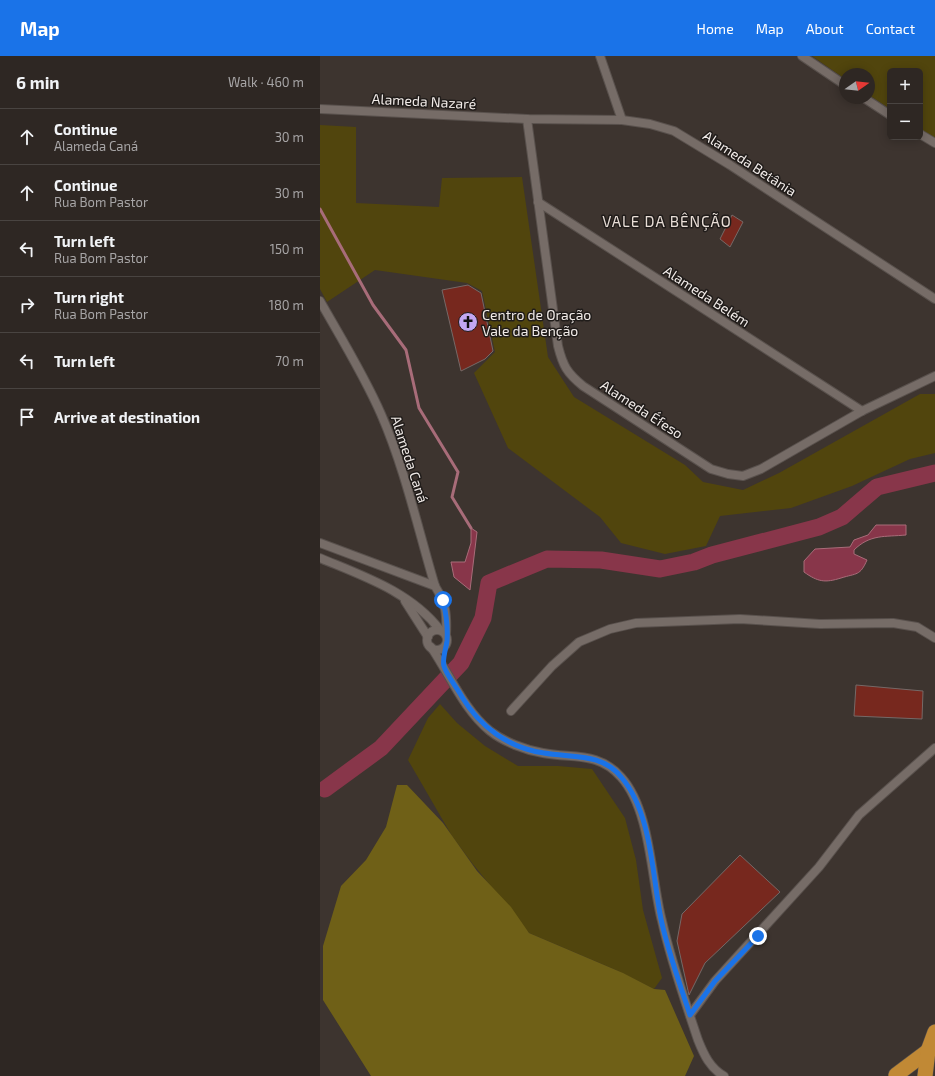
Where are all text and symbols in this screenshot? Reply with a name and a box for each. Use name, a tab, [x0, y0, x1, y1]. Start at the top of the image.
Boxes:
text: Map	[20, 17, 60, 40]
text: Home	[697, 20, 734, 37]
text: Map	[756, 20, 784, 37]
text: About	[806, 20, 844, 37]
text: Contact	[866, 20, 915, 37]
north arrow	[839, 68, 875, 104]
map controls	[887, 68, 923, 140]
button: +	[887, 68, 923, 104]
text: 6 min	[16, 72, 60, 92]
text: Walk · 460 m	[228, 74, 304, 90]
street label: Alameda Nazaré	[371, 90, 477, 112]
button: −	[887, 104, 923, 140]
text: Continue	[54, 120, 117, 138]
icon: ahead	[16, 126, 38, 148]
street label: Alameda Betânia	[700, 127, 800, 199]
text: 30 m	[275, 129, 304, 145]
text: Alameda Caná	[54, 138, 138, 154]
text: Continue	[54, 176, 117, 194]
icon: ahead	[16, 182, 38, 204]
text: 30 m	[275, 185, 304, 201]
text: Rua Bom Pastor	[54, 194, 148, 210]
district label: VALE DA BÊNÇÃO	[602, 212, 732, 231]
text: Turn left	[54, 232, 115, 250]
icon: left	[16, 238, 38, 260]
text: 150 m	[270, 241, 304, 257]
text: Rua Bom Pastor	[54, 250, 148, 266]
street label: Alameda Belém	[661, 262, 753, 330]
text: Turn right	[54, 288, 124, 306]
icon: right	[16, 294, 38, 316]
text: 180 m	[269, 297, 304, 313]
text: Rua Bom Pastor	[54, 306, 148, 322]
place label: Centro de Oração Vale da Benção	[482, 306, 591, 340]
church icon: Centro de Oração Vale da Benção	[457, 311, 479, 333]
icon: left	[16, 350, 38, 372]
text: Turn left	[54, 352, 115, 370]
text: 70 m	[275, 353, 304, 369]
street label: Alameda Éfeso	[598, 376, 686, 442]
icon: arrive	[16, 406, 38, 428]
text: Arrive at destination	[54, 408, 200, 426]
street label: Alameda Caná	[388, 413, 432, 505]
route start	[434, 591, 452, 609]
route end	[749, 927, 767, 945]

